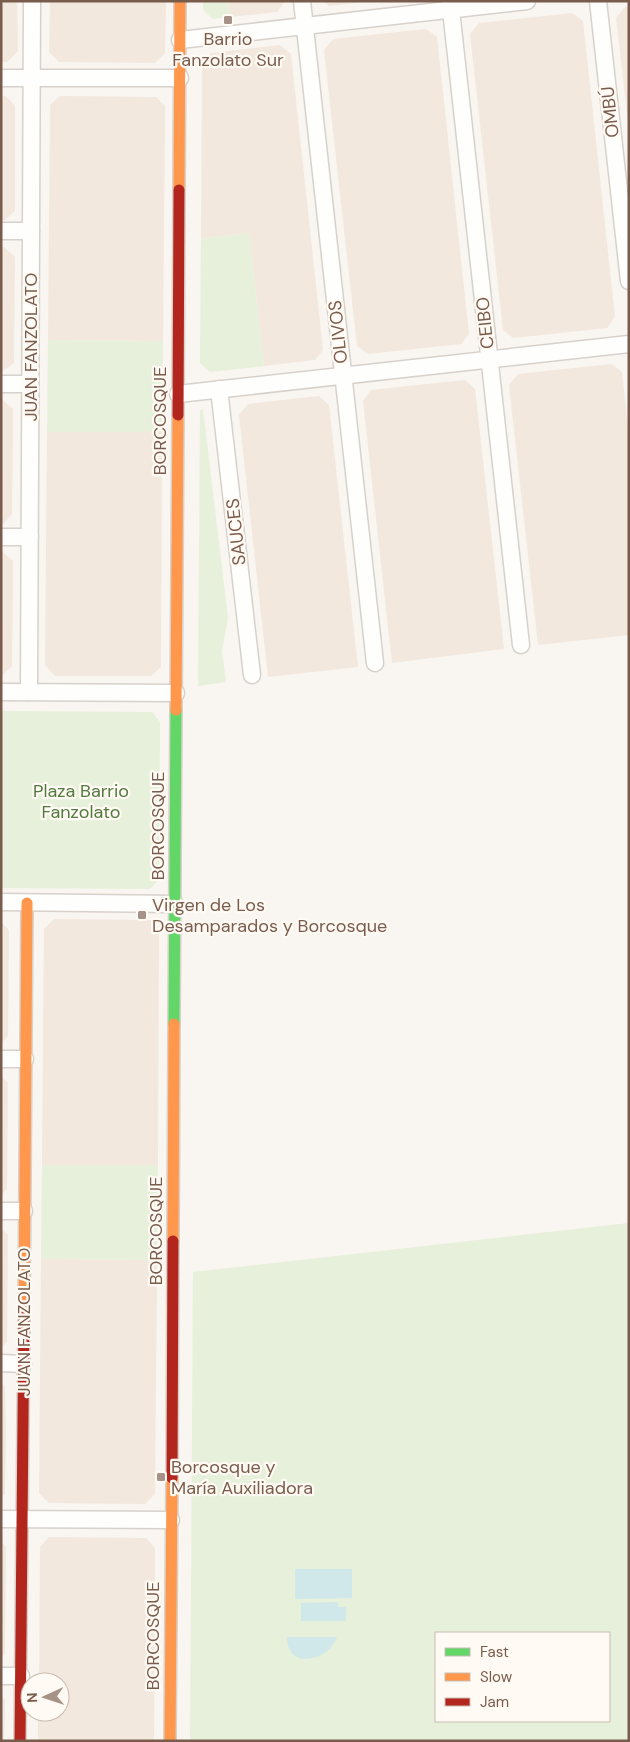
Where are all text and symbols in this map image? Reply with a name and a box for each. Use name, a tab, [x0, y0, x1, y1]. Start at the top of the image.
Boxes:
marker: Barrio Fanzolato Sur	[222, 14, 234, 26]
place label: Barrio Fanzolato Sur	[172, 27, 284, 72]
street label: OMBÚ	[595, 85, 625, 139]
street label: JUAN FANZOLATO	[19, 272, 43, 421]
street label: CEIBO	[470, 296, 500, 350]
street label: OLIVOS	[323, 299, 353, 365]
street label: BORCOSQUE	[148, 367, 172, 475]
street label: SAUCES	[221, 497, 251, 567]
street label: BORCOSQUE	[146, 772, 170, 880]
park label: Plaza Barrio Fanzolato	[33, 779, 129, 824]
place label: Virgen de Los Desamparados y Borcosque	[152, 893, 387, 938]
marker: Virgen de Los Desamparados y Borcosque	[136, 909, 148, 921]
street label: BORCOSQUE	[144, 1177, 168, 1285]
street label: JUAN FANZOLATO	[12, 1247, 36, 1396]
place label: Borcosque y María Auxiliadora	[171, 1455, 313, 1500]
marker: Borcosque y María Auxiliadora	[155, 1471, 167, 1483]
street label: BORCOSQUE	[141, 1582, 165, 1690]
legend	[435, 1632, 610, 1722]
text: Fast	[480, 1642, 509, 1662]
text: Slow	[480, 1667, 513, 1687]
north arrow	[20, 1672, 70, 1722]
text: N	[23, 1692, 41, 1703]
text: Jam	[480, 1692, 509, 1712]

